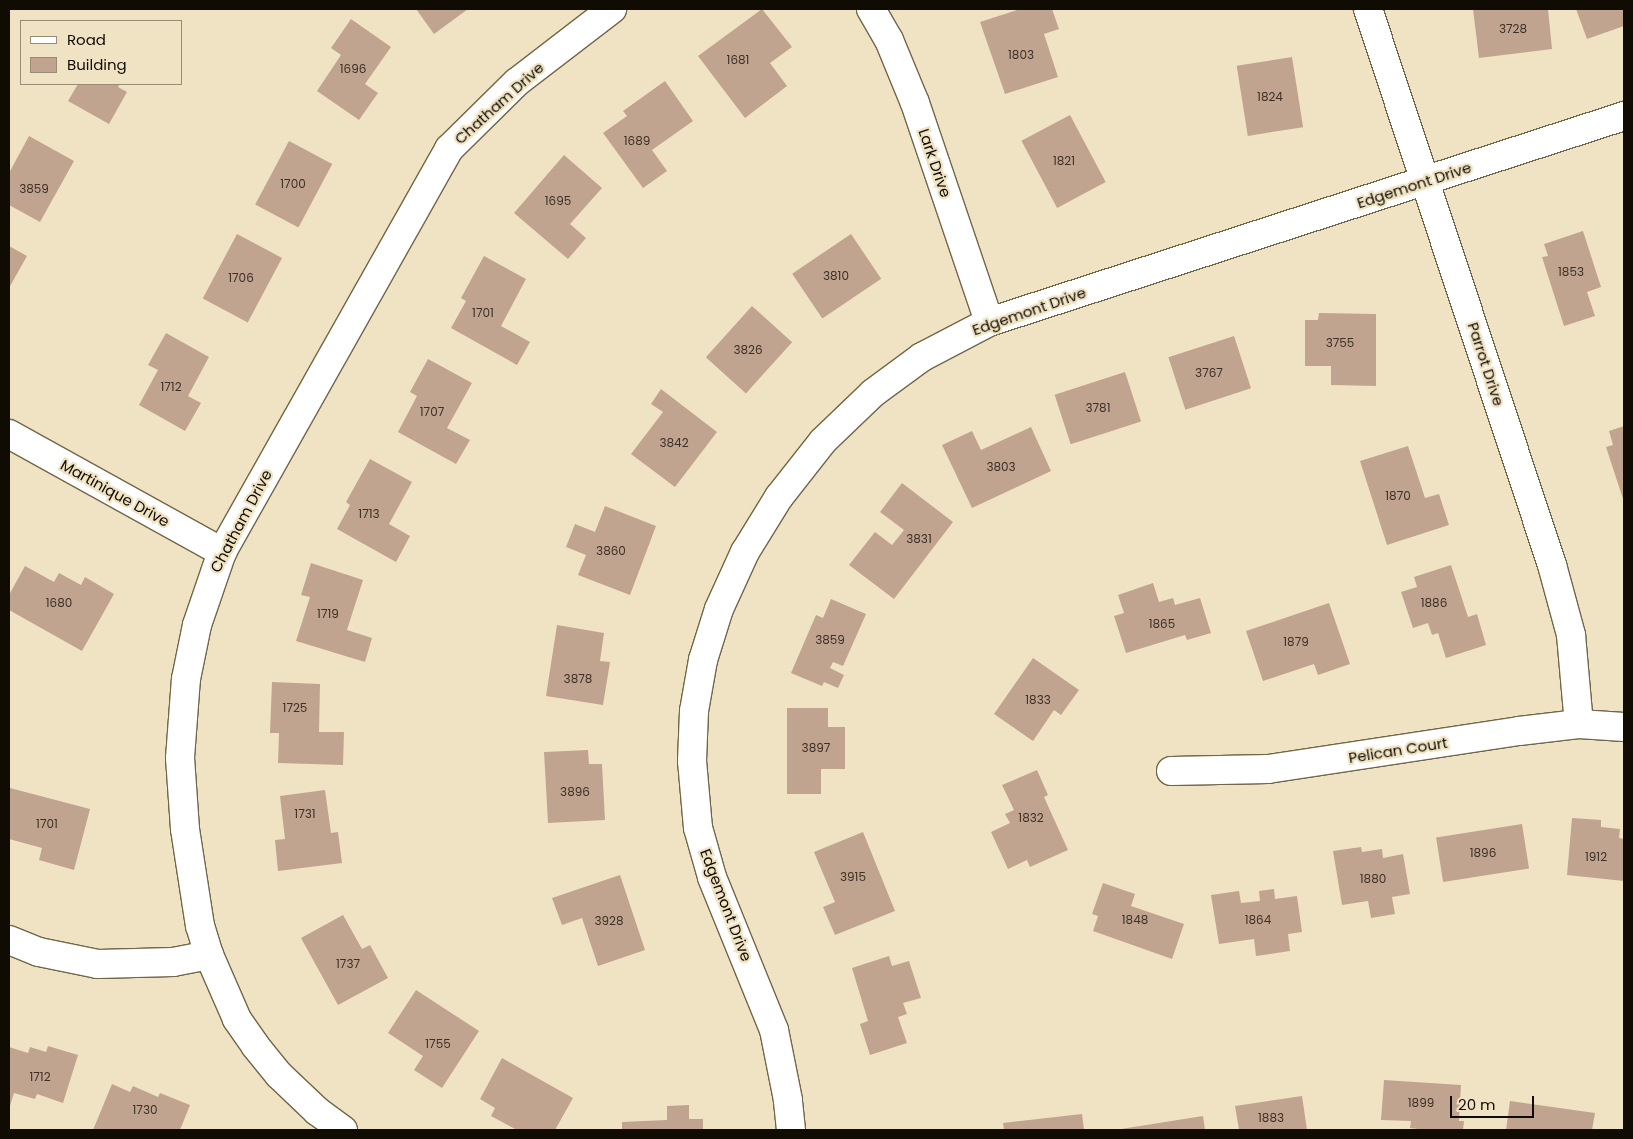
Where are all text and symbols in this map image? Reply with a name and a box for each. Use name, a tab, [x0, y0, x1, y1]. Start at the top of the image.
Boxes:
legend	[20, 20, 182, 85]
house number: 3728	[1499, 22, 1527, 36]
text: Road	[67, 29, 106, 50]
house number: 1803	[1008, 48, 1034, 62]
house number: 1681	[727, 53, 749, 67]
text: Building	[67, 54, 127, 75]
street label: Chatham Drive	[451, 58, 547, 148]
house number: 1696	[340, 62, 366, 76]
house number: 1824	[1257, 90, 1283, 104]
street label: Lark Drive	[915, 126, 955, 200]
house number: 1689	[624, 134, 650, 148]
house number: 1821	[1053, 154, 1075, 168]
street label: Edgemont Drive	[1355, 158, 1473, 212]
house number: 1700	[280, 177, 306, 191]
house number: 3859	[19, 182, 49, 196]
house number: 1695	[545, 194, 571, 208]
house number: 1853	[1558, 265, 1584, 279]
house number: 3810	[823, 269, 849, 283]
house number: 1706	[228, 271, 254, 285]
street label: Edgemont Drive	[970, 283, 1088, 339]
house number: 1701	[472, 306, 494, 320]
street label: Parrot Drive	[1464, 320, 1508, 408]
house number: 3755	[1326, 336, 1354, 350]
house number: 3826	[733, 343, 763, 357]
house number: 3767	[1195, 366, 1223, 380]
house number: 1712	[160, 380, 182, 394]
house number: 3781	[1085, 401, 1111, 415]
house number: 1707	[420, 405, 444, 419]
house number: 3842	[659, 436, 689, 450]
street label: Martinique Drive	[57, 456, 173, 530]
house number: 3803	[986, 460, 1016, 474]
street label: Chatham Drive	[206, 467, 276, 575]
house number: 1870	[1385, 489, 1411, 503]
house number: 1713	[358, 507, 380, 521]
house number: 3831	[906, 532, 932, 546]
house number: 3860	[596, 544, 626, 558]
house number: 1680	[46, 596, 72, 610]
house number: 1886	[1421, 596, 1447, 610]
house number: 1719	[317, 607, 339, 621]
house number: 1865	[1149, 617, 1175, 631]
house number: 3859	[815, 633, 845, 647]
house number: 1879	[1283, 635, 1309, 649]
house number: 3878	[564, 672, 592, 686]
house number: 1833	[1025, 693, 1051, 707]
house number: 1725	[283, 701, 307, 715]
street label: Pelican Court	[1347, 733, 1449, 767]
house number: 3897	[802, 741, 830, 755]
house number: 3896	[560, 785, 590, 799]
house number: 1731	[294, 807, 316, 821]
house number: 1832	[1018, 811, 1044, 825]
house number: 1701	[36, 817, 58, 831]
street label: Edgemont Drive	[696, 846, 756, 964]
house number: 1896	[1470, 846, 1496, 860]
house number: 1912	[1585, 850, 1607, 864]
house number: 3915	[840, 870, 866, 884]
house number: 1880	[1360, 872, 1386, 886]
house number: 1848	[1122, 913, 1148, 927]
house number: 1864	[1245, 913, 1271, 927]
house number: 3928	[594, 914, 624, 928]
house number: 1737	[336, 957, 360, 971]
house number: 1755	[425, 1037, 451, 1051]
house number: 1712	[29, 1070, 51, 1084]
scale bar	[1453, 1086, 1537, 1118]
text: 20 m	[1458, 1094, 1496, 1115]
house number: 1899	[1408, 1096, 1434, 1110]
house number: 1730	[133, 1103, 157, 1117]
house number: 1883	[1258, 1111, 1284, 1125]

